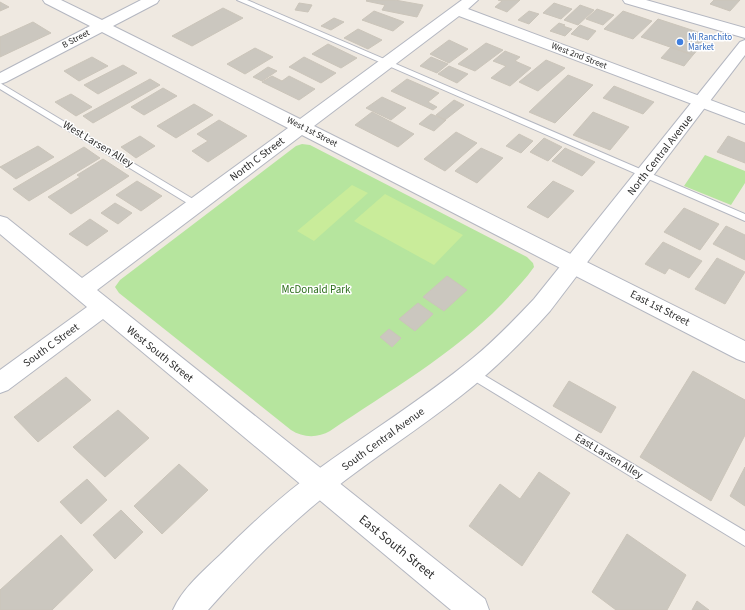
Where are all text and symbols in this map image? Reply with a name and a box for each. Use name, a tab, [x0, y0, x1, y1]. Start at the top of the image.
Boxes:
street label: B Street	[60, 26, 92, 52]
place label: Mi Ranchito Market	[688, 31, 732, 54]
marker: Mi Ranchito Market	[675, 37, 685, 47]
street label: West 2nd Street	[549, 39, 609, 73]
street label: North Central Avenue	[624, 111, 696, 198]
street label: West 1st Street	[284, 114, 340, 150]
street label: West Larsen Alley	[60, 117, 136, 171]
street label: North C Street	[227, 133, 288, 185]
park label: McDonald Park	[282, 282, 351, 297]
street label: East 1st Street	[628, 287, 693, 330]
street label: South C Street	[20, 319, 82, 370]
street label: West South Street	[124, 322, 197, 386]
street label: South Central Avenue	[338, 403, 428, 474]
street label: East Larsen Alley	[572, 430, 646, 482]
street label: East South Street	[355, 511, 439, 584]

